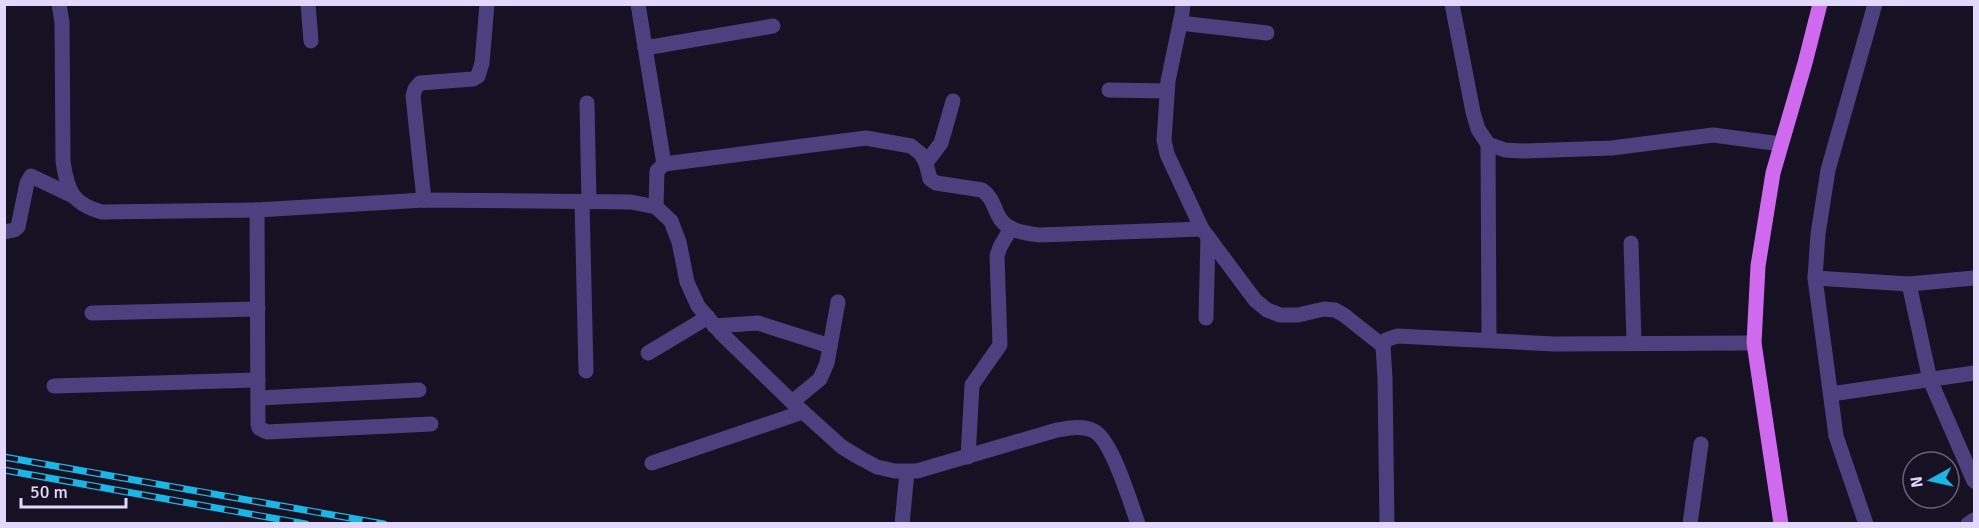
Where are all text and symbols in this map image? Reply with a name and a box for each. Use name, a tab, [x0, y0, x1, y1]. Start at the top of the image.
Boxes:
north arrow	[1901, 450, 1961, 510]
scale bar	[21, 471, 126, 509]
text: N	[1906, 475, 1928, 489]
text: 50 m	[30, 481, 68, 503]

